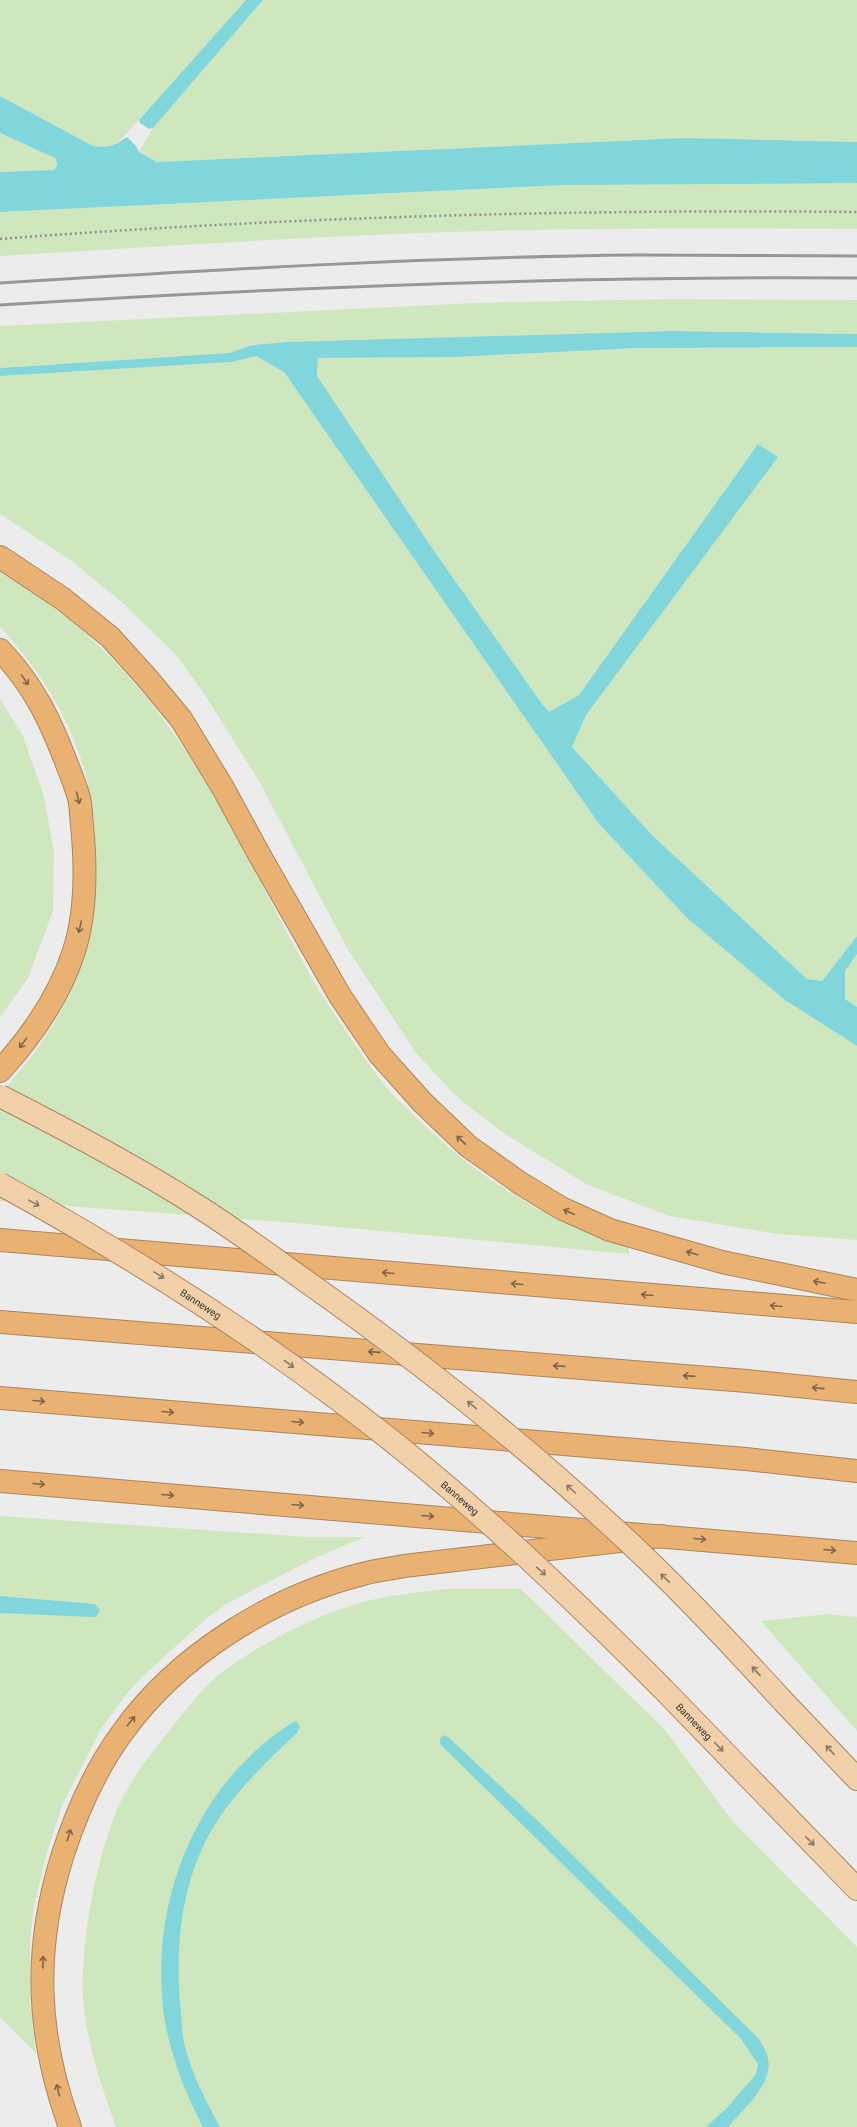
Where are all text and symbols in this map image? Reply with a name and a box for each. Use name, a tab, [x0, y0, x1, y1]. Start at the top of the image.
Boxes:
one-way arrow	[21, 675, 29, 686]
one-way arrow	[75, 791, 83, 804]
one-way arrow	[75, 920, 83, 933]
one-way arrow	[19, 1037, 27, 1048]
one-way arrow	[456, 1135, 467, 1144]
one-way arrow	[28, 1200, 40, 1207]
one-way arrow	[564, 1208, 576, 1215]
one-way arrow	[686, 1249, 699, 1256]
one-way arrow	[382, 1269, 395, 1276]
one-way arrow	[153, 1272, 165, 1280]
one-way arrow	[813, 1278, 826, 1286]
one-way arrow	[511, 1280, 524, 1287]
street label: Banneweg	[178, 1287, 223, 1321]
one-way arrow	[641, 1291, 654, 1298]
one-way arrow	[770, 1302, 783, 1309]
one-way arrow	[368, 1348, 381, 1356]
one-way arrow	[284, 1360, 295, 1368]
one-way arrow	[553, 1363, 566, 1370]
one-way arrow	[683, 1373, 696, 1380]
one-way arrow	[812, 1384, 825, 1392]
one-way arrow	[32, 1398, 45, 1405]
one-way arrow	[466, 1401, 477, 1409]
one-way arrow	[161, 1408, 174, 1415]
one-way arrow	[291, 1419, 304, 1426]
one-way arrow	[421, 1429, 434, 1437]
street label: Banneweg	[439, 1478, 481, 1517]
one-way arrow	[32, 1480, 45, 1487]
one-way arrow	[565, 1485, 576, 1494]
one-way arrow	[161, 1491, 174, 1498]
one-way arrow	[291, 1502, 304, 1509]
one-way arrow	[421, 1513, 434, 1520]
one-way arrow	[693, 1535, 706, 1543]
one-way arrow	[823, 1547, 836, 1554]
one-way arrow	[536, 1566, 547, 1575]
one-way arrow	[660, 1573, 670, 1583]
one-way arrow	[752, 1667, 761, 1677]
street label: Banneweg	[674, 1701, 714, 1742]
one-way arrow	[127, 1716, 136, 1727]
one-way arrow	[714, 1742, 724, 1752]
one-way arrow	[825, 1745, 835, 1755]
one-way arrow	[66, 1829, 73, 1842]
one-way arrow	[805, 1836, 815, 1846]
one-way arrow	[39, 1956, 47, 1969]
one-way arrow	[53, 2084, 61, 2097]

